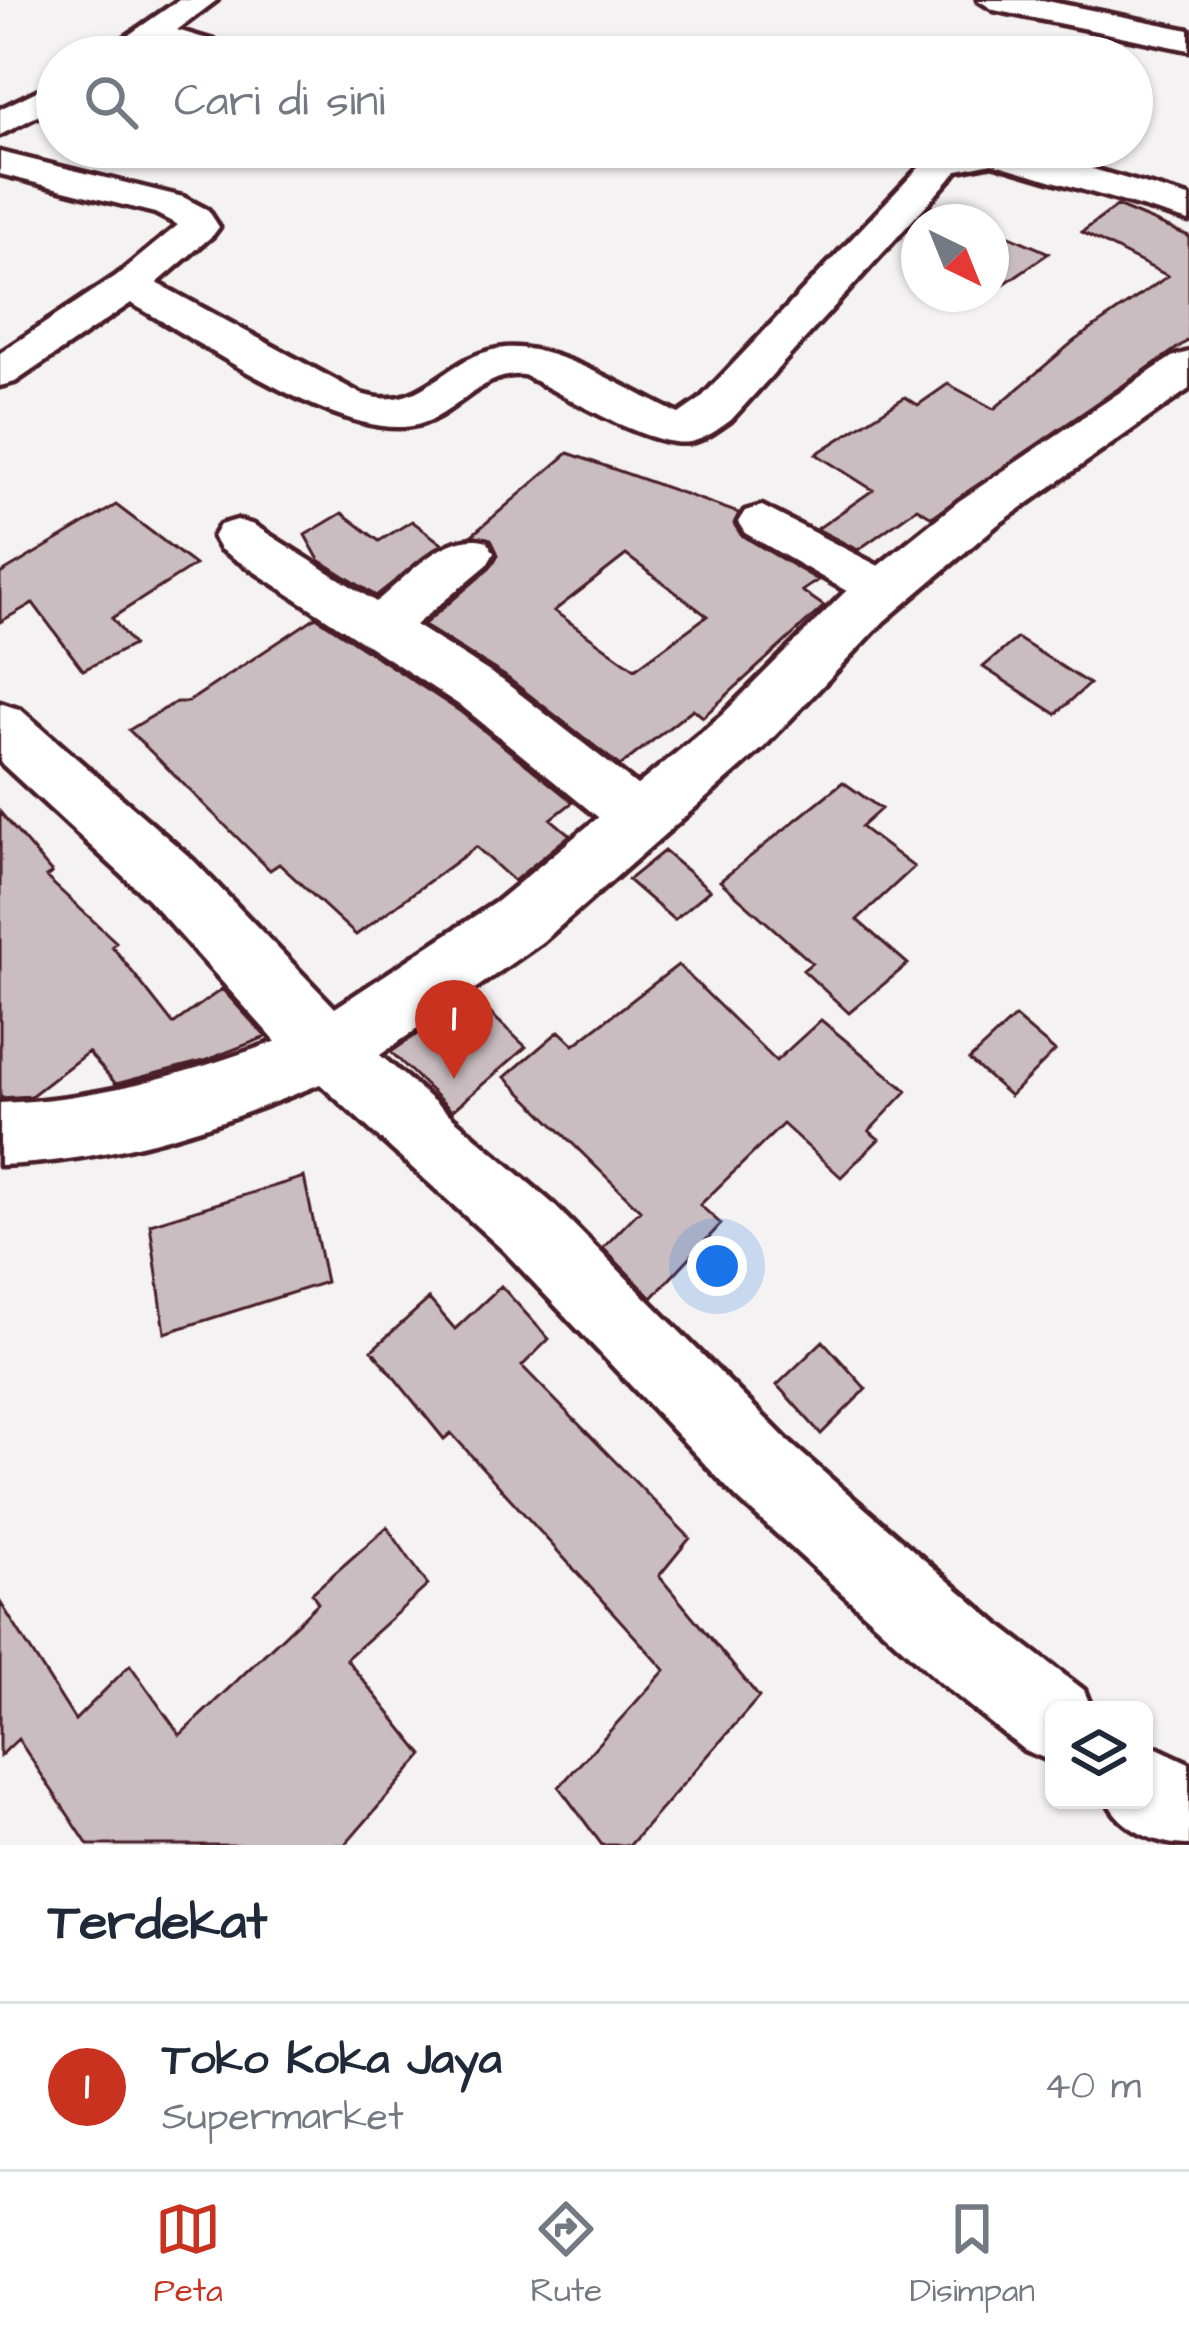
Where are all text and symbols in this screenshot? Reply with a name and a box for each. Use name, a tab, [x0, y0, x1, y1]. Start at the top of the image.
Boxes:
search box	[36, 36, 1153, 168]
icon: search	[78, 69, 144, 135]
text: Cari di sini	[174, 71, 385, 133]
north arrow	[901, 204, 1009, 312]
pin: 1	[415, 980, 493, 1079]
your location	[687, 1236, 747, 1296]
map controls	[1045, 1701, 1153, 1809]
button: layers	[1045, 1701, 1153, 1809]
text: Terdekat	[48, 1888, 267, 1959]
text: Toko Koka Jaya	[162, 2029, 502, 2091]
text: 1	[85, 2060, 90, 2114]
text: 40 m	[1044, 2060, 1141, 2114]
text: Supermarket	[162, 2091, 404, 2145]
tab: Peta	[154, 2196, 223, 2314]
tab: Rute	[531, 2196, 602, 2314]
tab: Disimpan	[910, 2196, 1035, 2314]

